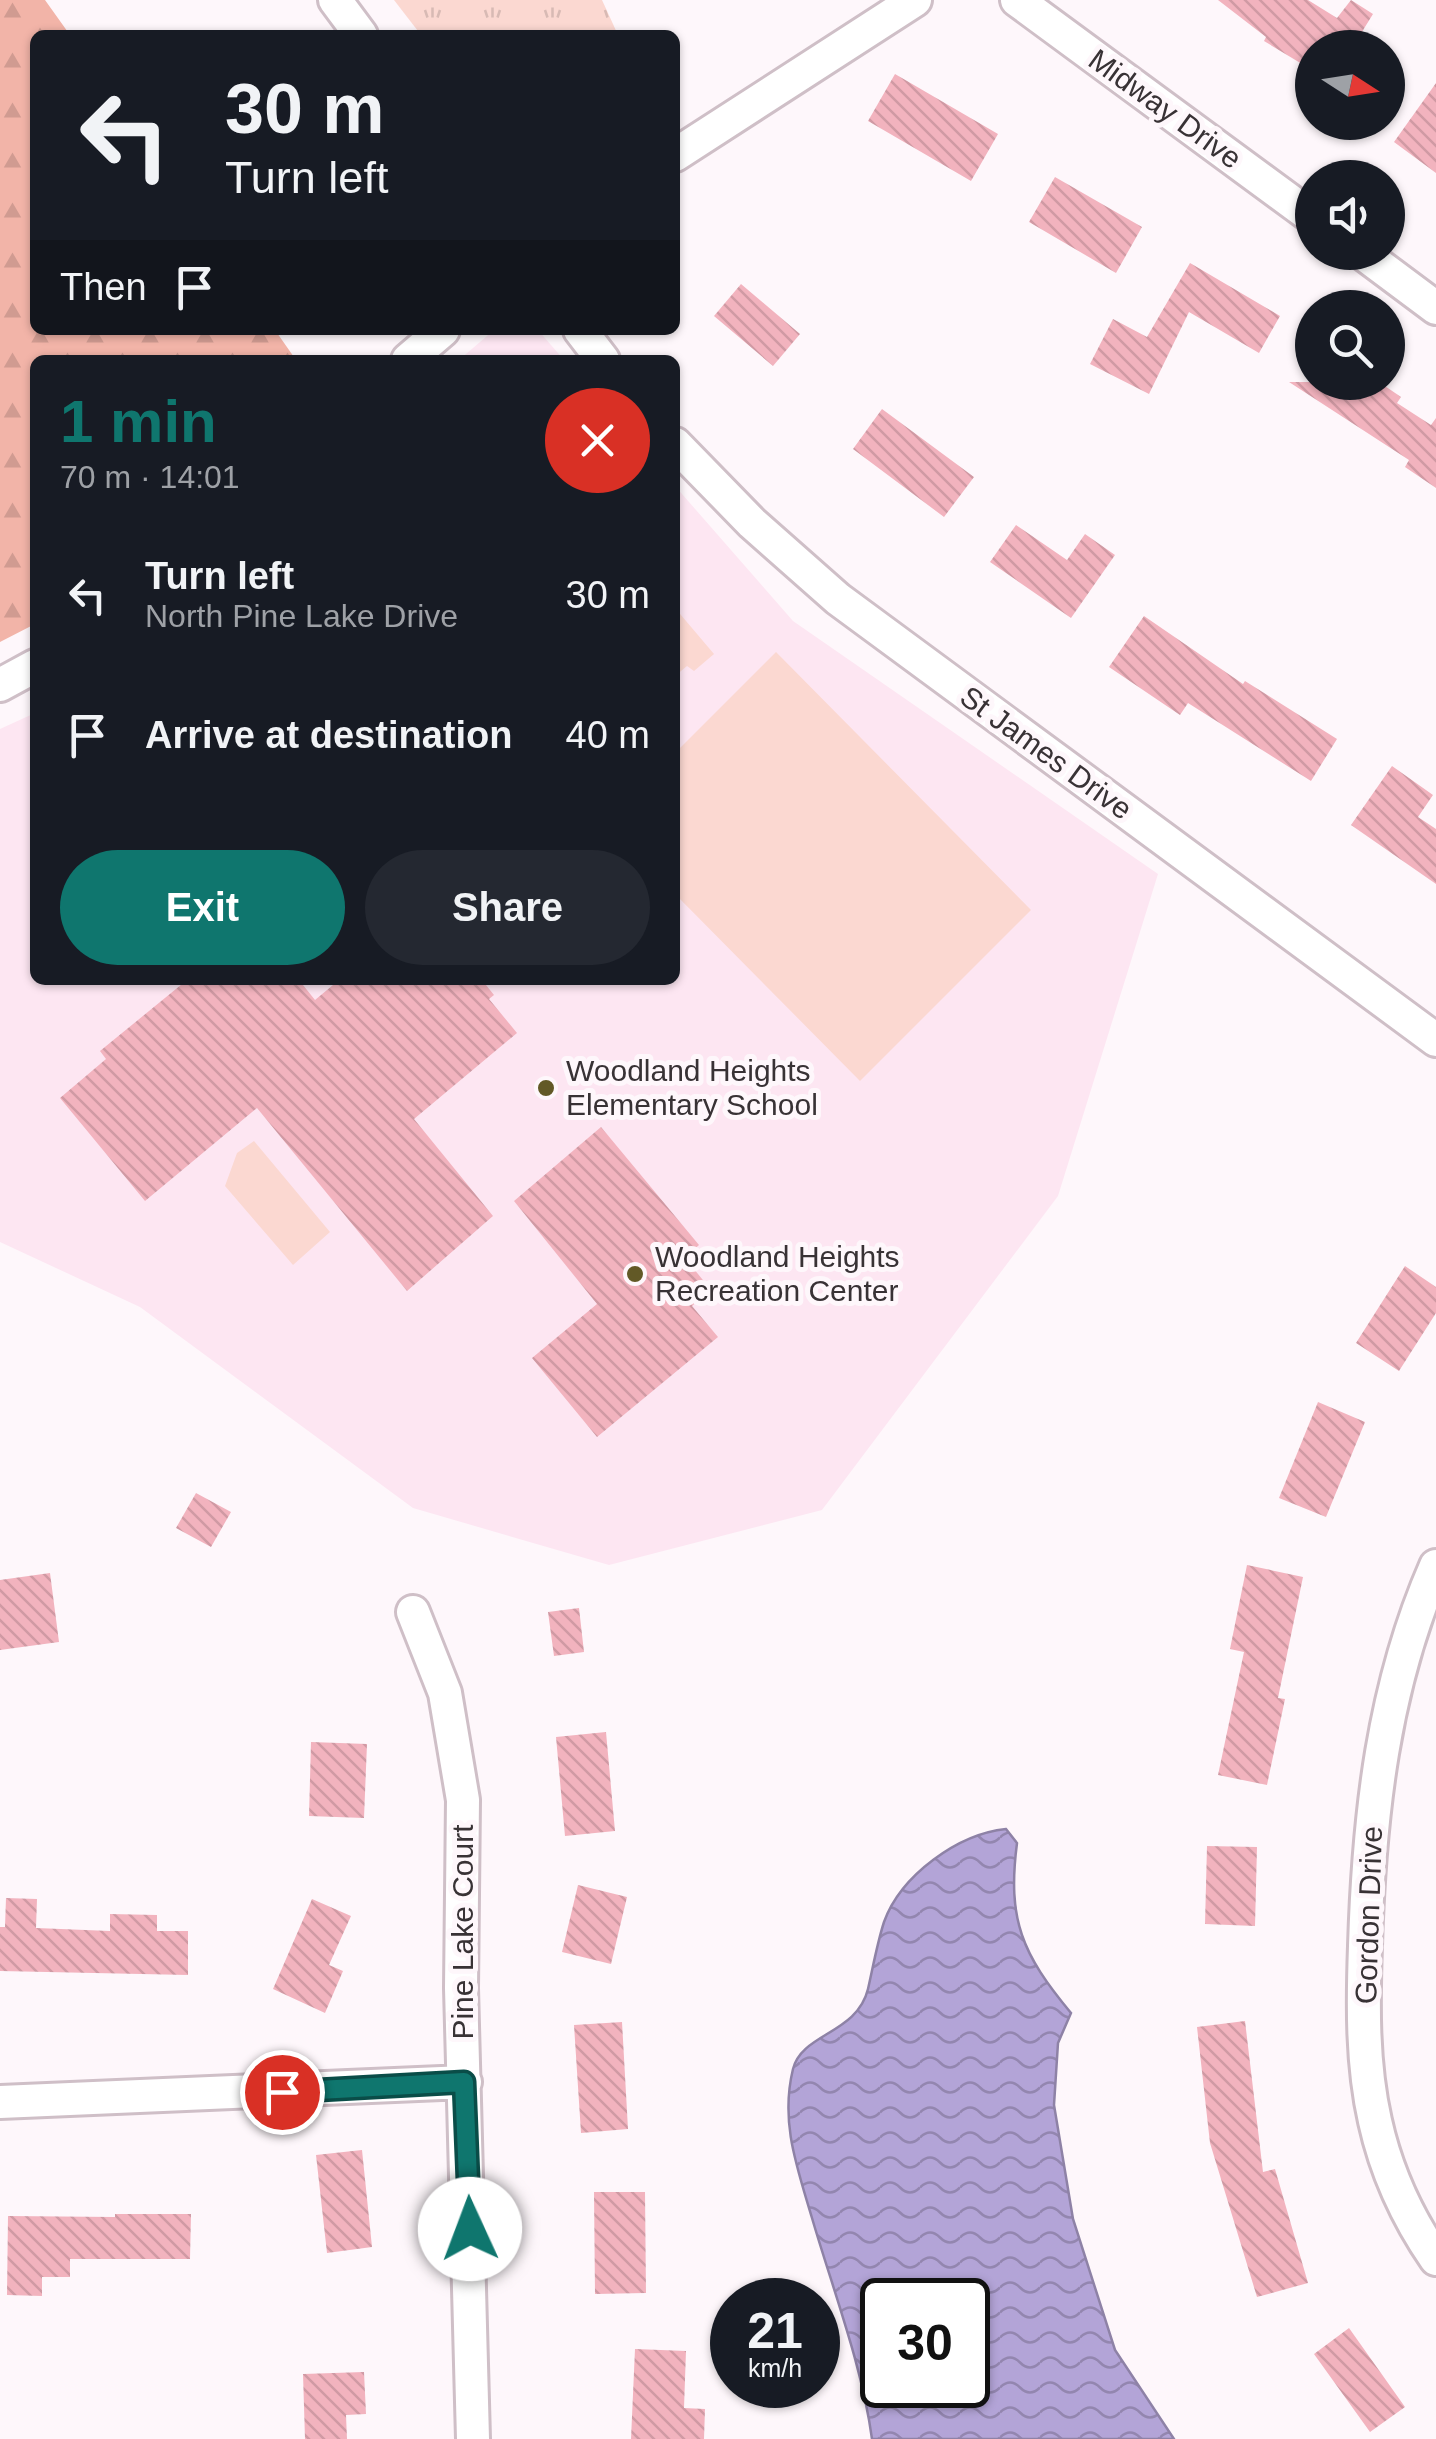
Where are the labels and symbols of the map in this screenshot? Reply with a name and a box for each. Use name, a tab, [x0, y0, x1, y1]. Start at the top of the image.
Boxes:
north arrow	[1295, 30, 1405, 140]
street label: Midway Drive	[1083, 42, 1248, 175]
street label: St James Drive	[954, 679, 1138, 826]
place label: Woodland Heights Elementary School	[566, 1054, 818, 1121]
marker: Woodland Heights Elementary School	[535, 1077, 557, 1099]
place label: Woodland Heights Recreation Center	[655, 1240, 900, 1307]
marker: Woodland Heights Recreation Center	[624, 1263, 646, 1285]
street label: Pine Lake Court	[446, 1824, 479, 2040]
street label: Gordon Drive	[1349, 1825, 1388, 2005]
pin	[240, 2050, 325, 2135]
position arrow	[418, 2177, 522, 2281]
speed limit sign: 30	[860, 2278, 990, 2408]

